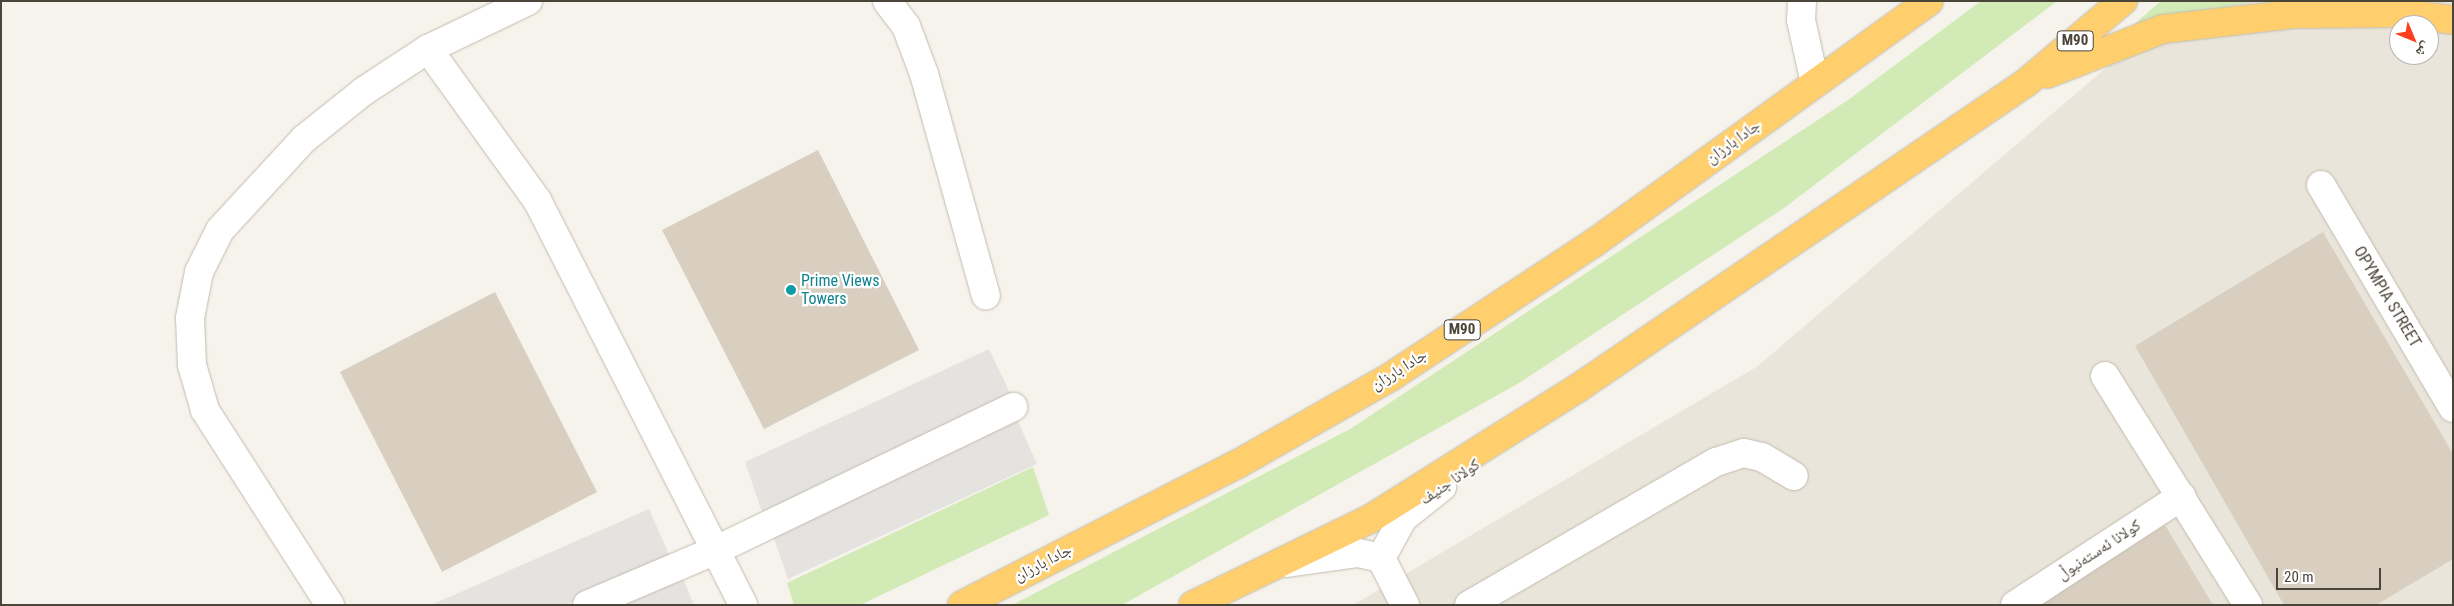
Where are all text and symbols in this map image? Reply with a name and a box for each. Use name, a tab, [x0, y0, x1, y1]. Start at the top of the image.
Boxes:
north arrow	[2389, 15, 2439, 65]
road number: M90	[2056, 28, 2094, 54]
text: ش	[2413, 39, 2435, 61]
street label: جادا بارزان	[1702, 116, 1764, 168]
street label: OPYMPIA STREET	[2349, 243, 2425, 351]
place label: Prime Views Towers	[801, 271, 879, 309]
marker: Prime Views Towers	[785, 284, 797, 296]
road number: M90	[1443, 318, 1481, 342]
street label: جادا بارزان	[1367, 345, 1431, 395]
street label: كولانا جنيف	[1416, 455, 1484, 509]
street label: كولانا ئەستەنبوڵ	[2054, 516, 2144, 584]
street label: جادا بارزان	[1011, 540, 1075, 586]
scale bar	[2279, 558, 2384, 590]
text: 20 m	[2284, 568, 2314, 586]

